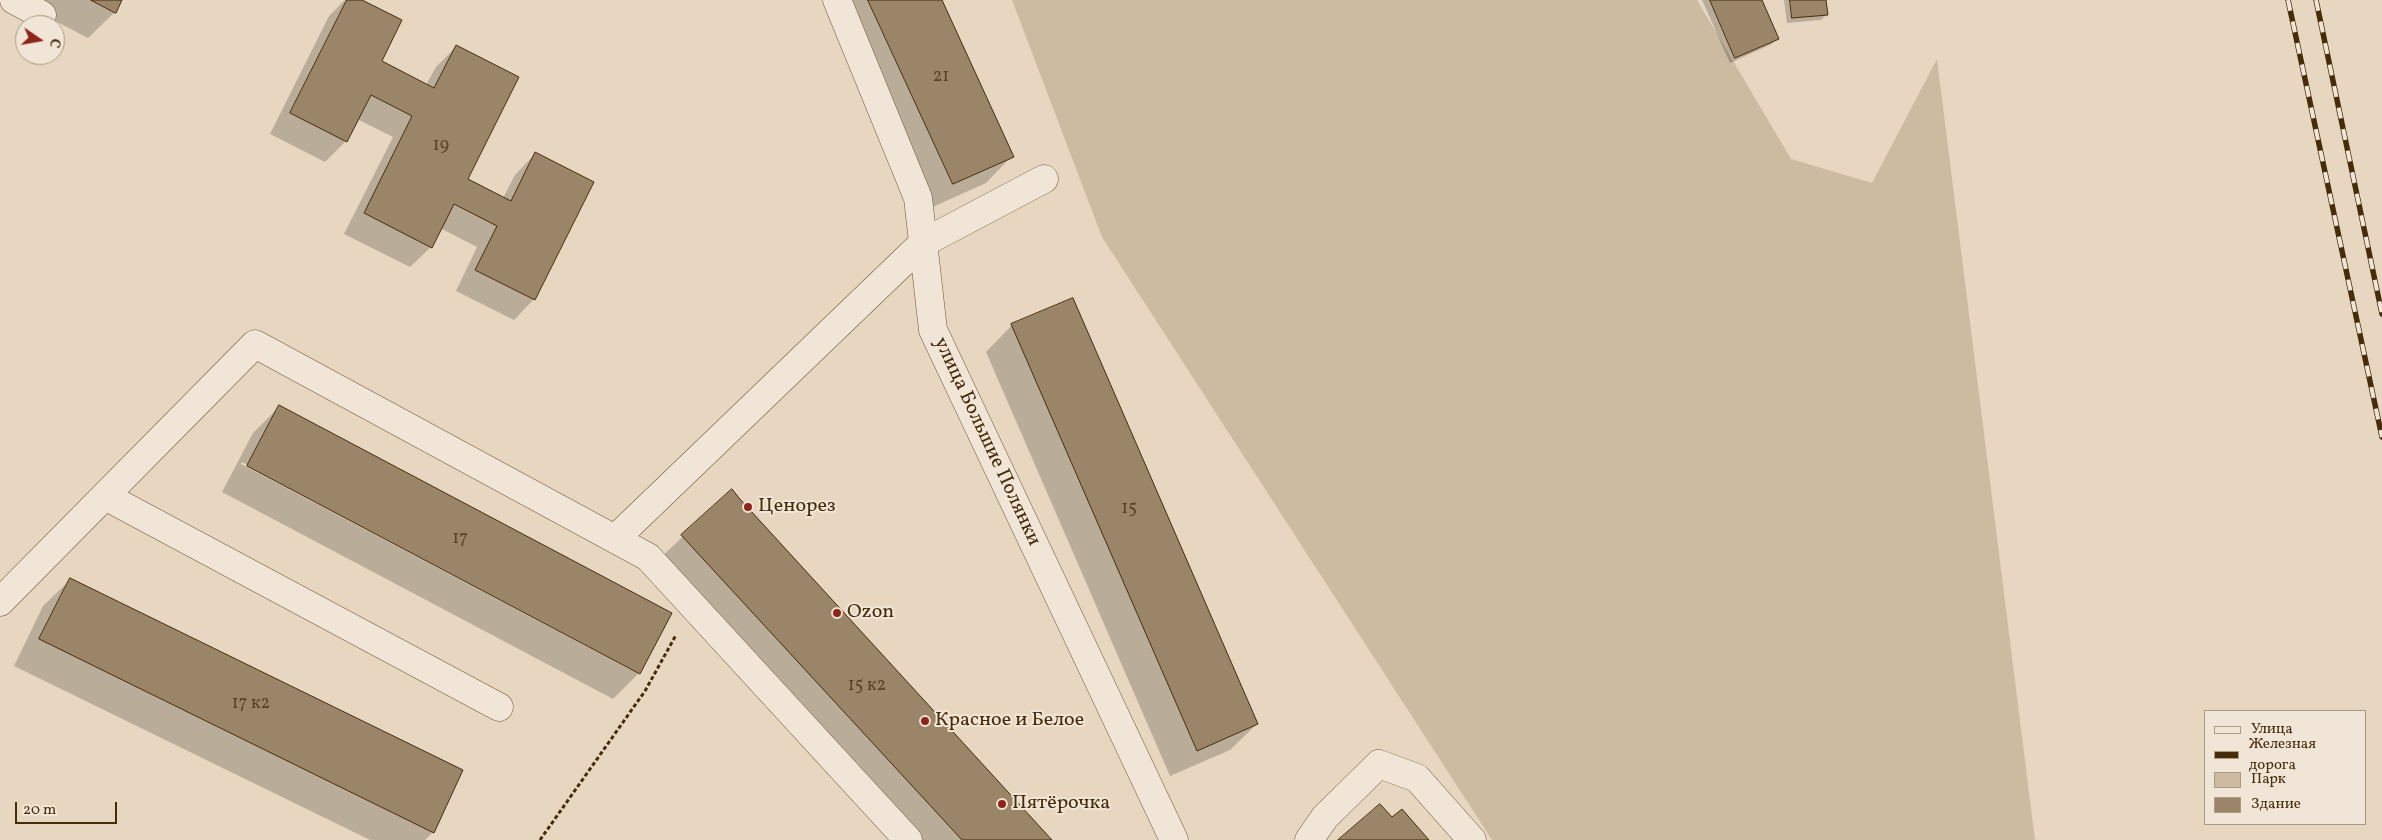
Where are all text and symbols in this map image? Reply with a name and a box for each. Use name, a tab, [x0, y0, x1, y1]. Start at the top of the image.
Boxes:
north arrow	[15, 15, 65, 65]
text: С	[44, 37, 64, 49]
house number: 21	[933, 67, 949, 89]
house number: 19	[433, 136, 449, 158]
street label: улица Большие Полянки	[927, 334, 1045, 550]
place label: Ценорез	[758, 495, 836, 519]
house number: 15	[1121, 499, 1137, 521]
marker: Ценорез	[742, 501, 754, 513]
house number: 17	[452, 529, 468, 551]
place label: Ozon	[847, 601, 894, 625]
marker: Ozon	[831, 607, 843, 619]
house number: 15 к2	[848, 676, 886, 698]
house number: 17 к2	[232, 694, 270, 716]
place label: Красное и Белое	[935, 709, 1084, 733]
legend	[2204, 710, 2367, 825]
marker: Красное и Белое	[919, 715, 931, 727]
text: Улица	[2251, 719, 2293, 740]
text: Железная дорога	[2249, 734, 2316, 776]
text: Парк	[2251, 769, 2286, 790]
scale bar	[18, 792, 120, 824]
place label: Пятёрочка	[1012, 792, 1110, 816]
text: Здание	[2251, 794, 2301, 815]
marker: Пятёрочка	[996, 798, 1008, 810]
text: 20 m	[23, 800, 56, 821]

